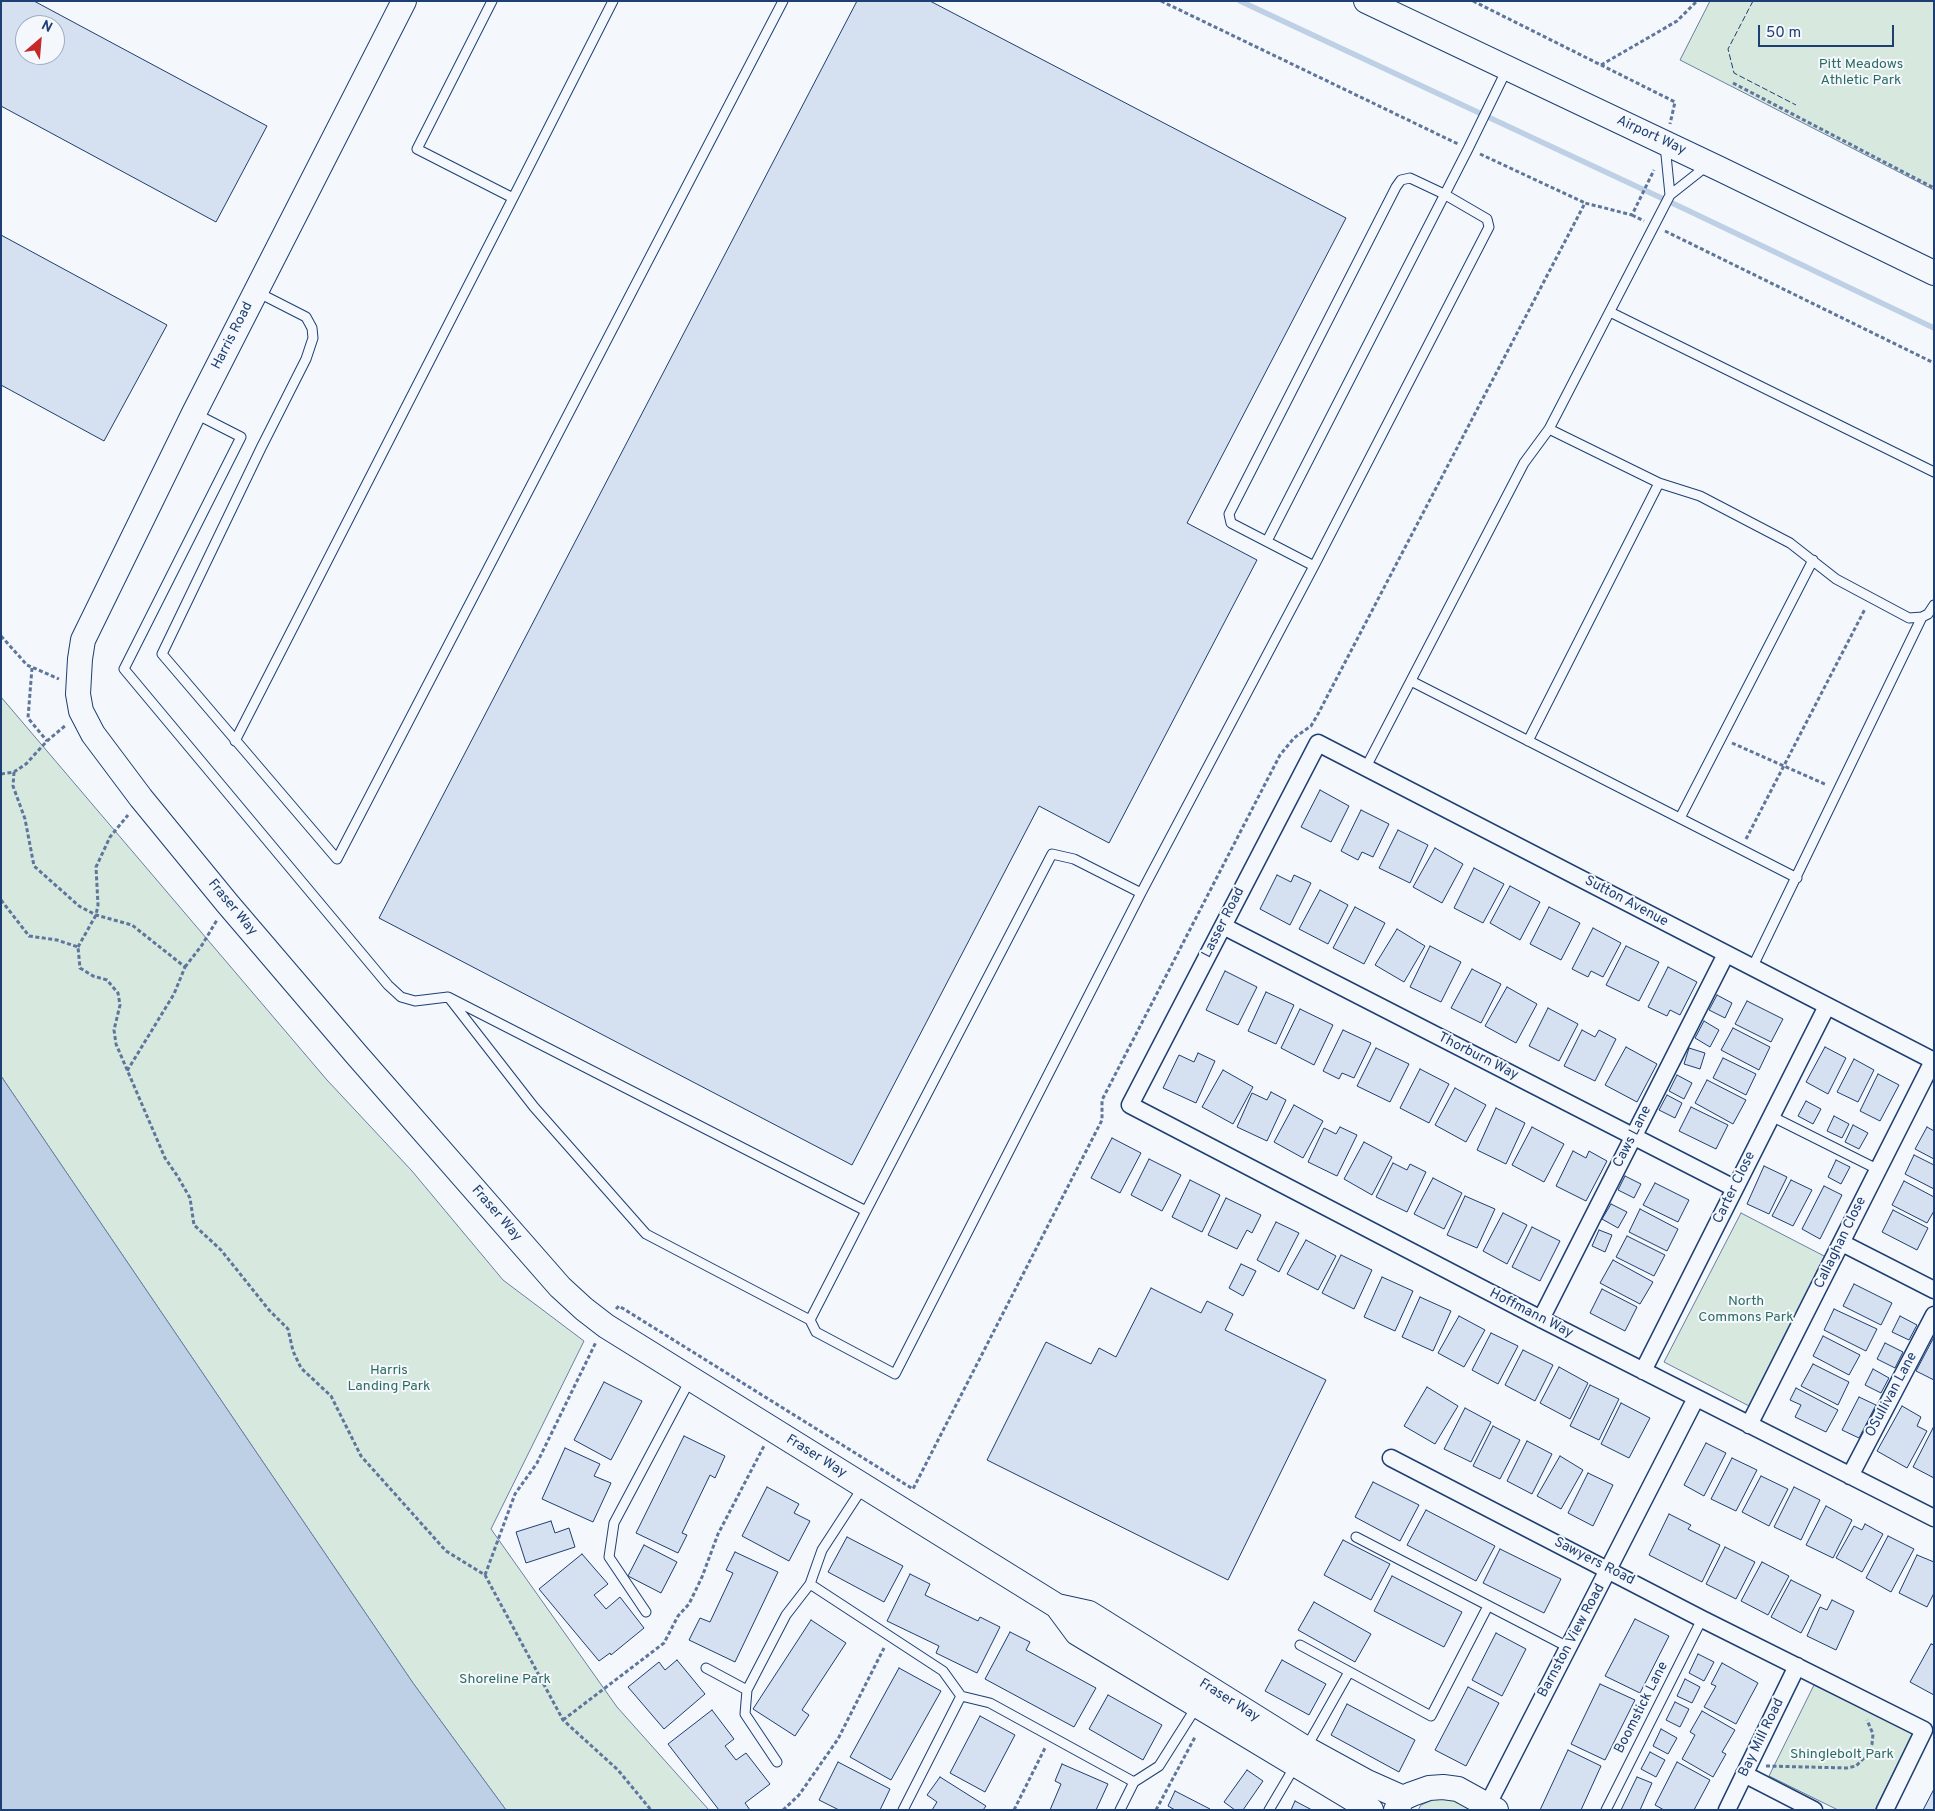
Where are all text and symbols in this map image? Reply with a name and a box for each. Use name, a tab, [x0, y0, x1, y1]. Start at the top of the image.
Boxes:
north arrow	[15, 15, 65, 65]
scale bar	[1760, 15, 1896, 47]
text: N	[38, 17, 55, 37]
text: 50 m	[1766, 24, 1801, 43]
park label: Pitt Meadows Athletic Park	[1819, 57, 1903, 90]
street label: Airport Way	[1614, 113, 1688, 159]
street label: Harris Road	[209, 299, 257, 373]
street label: Sutton Avenue	[1581, 873, 1671, 931]
street label: Fraser Way	[204, 876, 260, 940]
street label: Lasser Road	[1199, 885, 1249, 961]
street label: Thorburn Way	[1435, 1030, 1521, 1084]
street label: Caws Lane	[1610, 1103, 1656, 1171]
street label: Carter Close	[1710, 1149, 1760, 1227]
street label: Fraser Way	[467, 1183, 525, 1245]
street label: Callaghan Close	[1811, 1194, 1871, 1292]
street label: Hoffmann Way	[1486, 1286, 1576, 1342]
park label: North Commons Park	[1698, 1294, 1794, 1326]
street label: OSullivan Lane	[1863, 1350, 1921, 1440]
park label: Harris Landing Park	[347, 1363, 431, 1395]
street label: Fraser Way	[783, 1432, 849, 1482]
street label: Sawyers Road	[1551, 1534, 1637, 1590]
street label: Barnston View Road	[1535, 1581, 1609, 1701]
street label: Boomstick Lane	[1612, 1659, 1672, 1757]
park label: Shoreline Park	[459, 1672, 551, 1688]
street label: Fraser Way	[1196, 1676, 1262, 1726]
street label: Bay Mill Road	[1736, 1696, 1788, 1780]
park label: Shinglebolt Park	[1790, 1747, 1894, 1763]

